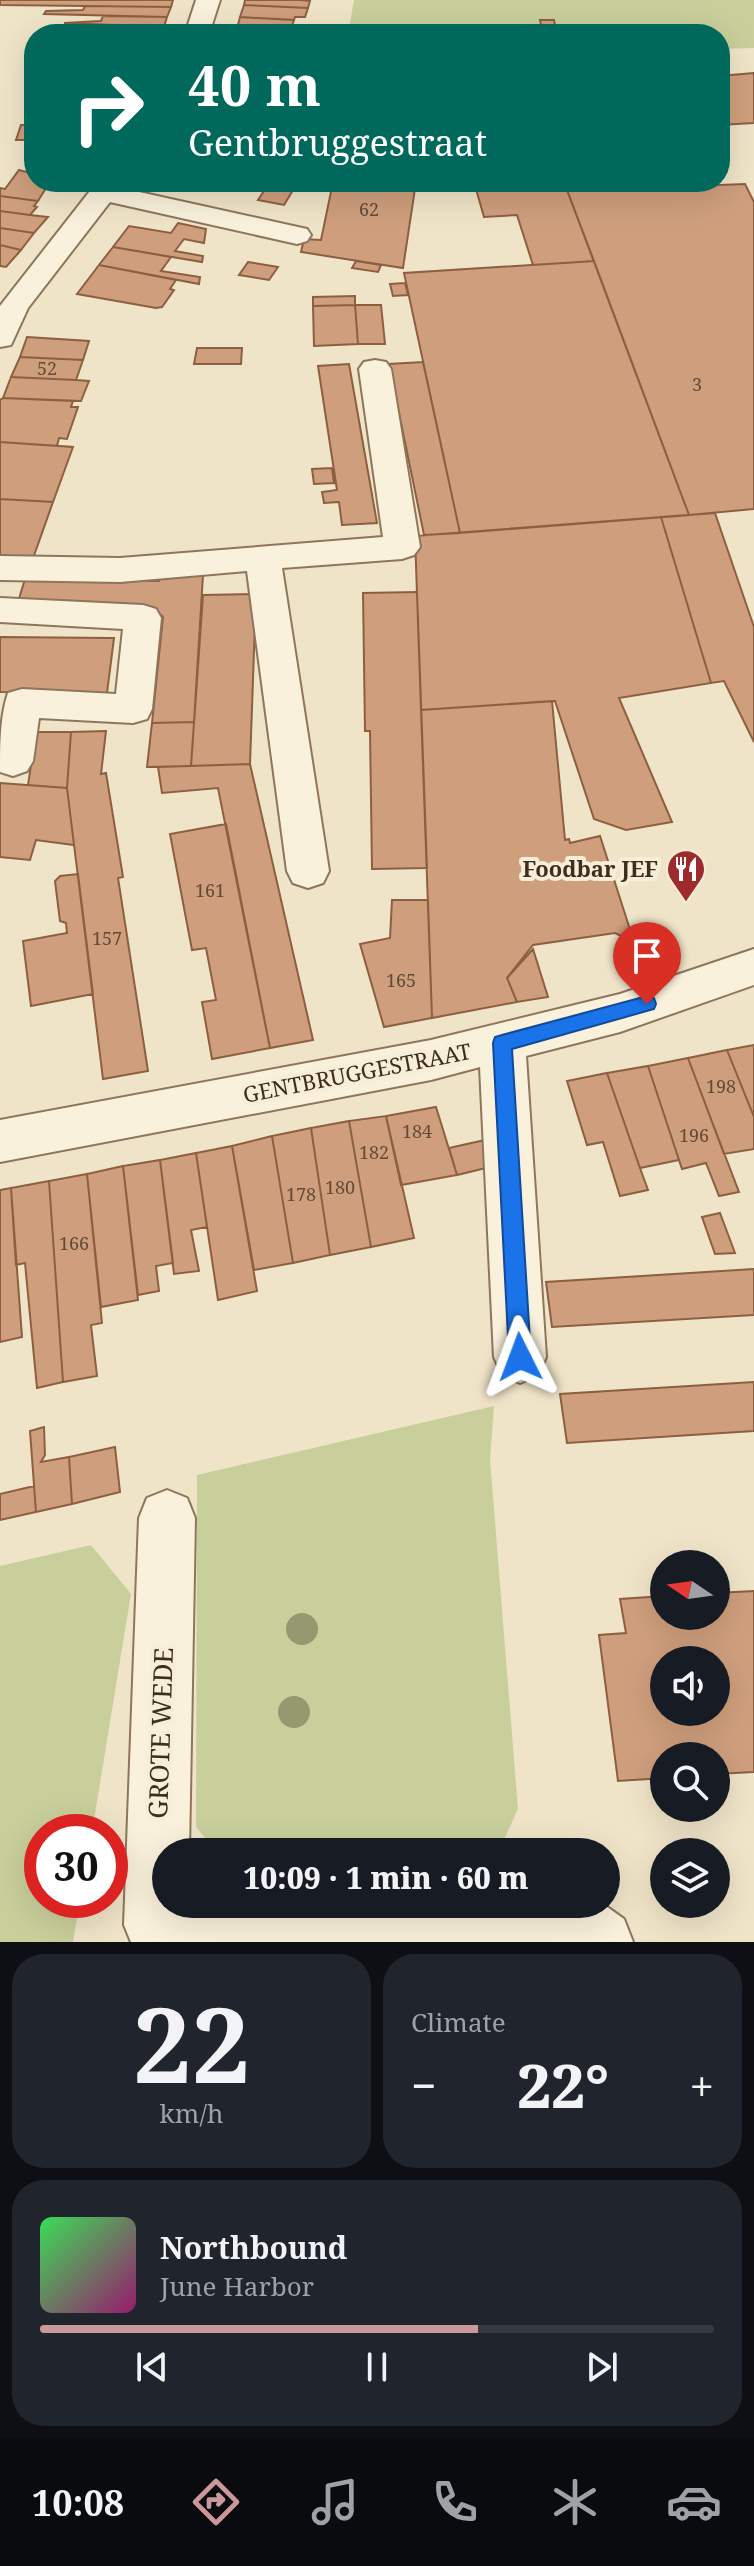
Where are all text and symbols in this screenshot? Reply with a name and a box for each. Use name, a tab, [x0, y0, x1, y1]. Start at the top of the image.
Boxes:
text: 40 m	[188, 46, 321, 122]
icon: right	[56, 56, 160, 160]
text: Gentbruggestraat	[188, 118, 487, 167]
house number: 62	[359, 197, 379, 221]
house number: 52	[37, 356, 57, 380]
house number: 3	[692, 372, 702, 396]
restaurant icon: Foodbar JEF	[665, 848, 707, 903]
place label: Foodbar JEF	[522, 853, 658, 883]
house number: 161	[195, 878, 225, 902]
pin	[613, 922, 681, 1004]
house number: 157	[92, 926, 122, 950]
icon: arrive	[625, 934, 669, 978]
house number: 165	[386, 968, 416, 992]
street label: GENTBRUGGESTRAAT	[240, 1035, 474, 1109]
house number: 198	[706, 1074, 736, 1098]
house number: 184	[402, 1119, 432, 1143]
house number: 196	[679, 1123, 709, 1147]
house number: 182	[359, 1140, 389, 1164]
house number: 180	[325, 1175, 355, 1199]
house number: 178	[286, 1182, 316, 1206]
house number: 166	[59, 1231, 89, 1255]
position arrow	[478, 1315, 562, 1399]
north arrow	[650, 1550, 730, 1630]
map controls	[650, 1550, 730, 1918]
button: sound	[650, 1646, 730, 1726]
street label: GROTE WEDE	[139, 1647, 181, 1819]
button: search	[650, 1742, 730, 1822]
speed limit sign: 30	[24, 1814, 128, 1918]
button: layers	[650, 1838, 730, 1918]
text: 10:09 · 1 min · 60 m	[243, 1857, 529, 1898]
text: 22	[133, 1972, 250, 2113]
text: Climate	[411, 2004, 506, 2040]
text: 22°	[517, 2044, 609, 2126]
text: −	[411, 2055, 436, 2115]
text: +	[689, 2055, 714, 2115]
text: km/h	[160, 2095, 223, 2131]
text: Northbound	[160, 2227, 347, 2268]
text: June Harbor	[160, 2268, 314, 2304]
icon: previous	[130, 2345, 174, 2389]
icon: pause	[355, 2345, 399, 2389]
icon: next	[580, 2345, 624, 2389]
icon: directions	[188, 2474, 244, 2530]
icon: music	[307, 2474, 363, 2530]
icon: phone	[427, 2474, 483, 2530]
icon: climate	[547, 2474, 603, 2530]
icon: car	[666, 2474, 722, 2530]
text: 10:08	[32, 2478, 124, 2527]

